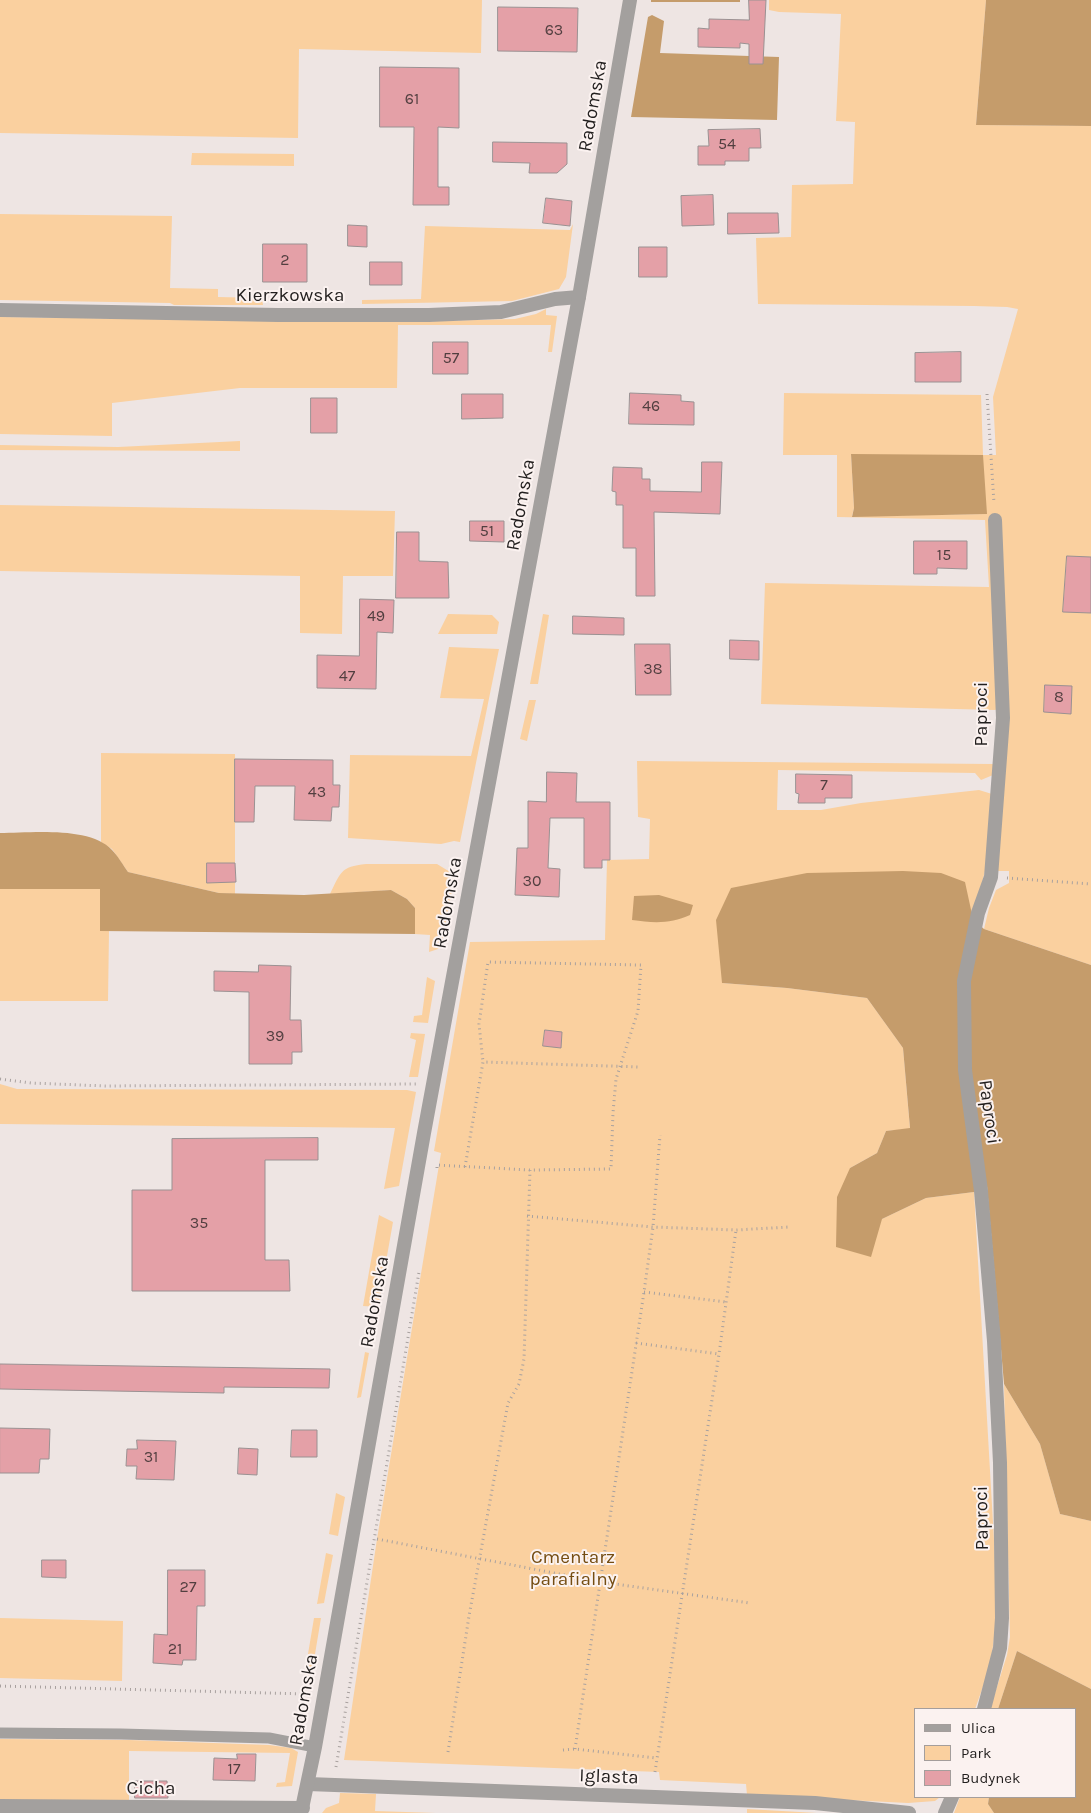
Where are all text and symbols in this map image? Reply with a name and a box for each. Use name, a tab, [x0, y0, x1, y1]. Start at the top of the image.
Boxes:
house number: 63	[545, 20, 563, 40]
street label: Radomska	[574, 58, 612, 154]
house number: 61	[405, 89, 419, 109]
house number: 54	[718, 134, 736, 154]
house number: 2	[280, 250, 290, 270]
street label: Kierzkowska	[236, 285, 344, 307]
house number: 57	[443, 348, 459, 368]
house number: 46	[642, 396, 660, 416]
street label: Radomska	[502, 457, 540, 553]
house number: 51	[480, 521, 494, 541]
house number: 15	[937, 545, 951, 565]
house number: 49	[367, 606, 385, 626]
house number: 38	[643, 659, 663, 679]
house number: 47	[339, 666, 355, 686]
street label: Paproci	[971, 682, 993, 746]
house number: 8	[1054, 687, 1064, 707]
house number: 7	[820, 775, 828, 795]
house number: 43	[308, 782, 326, 802]
street label: Radomska	[429, 855, 467, 951]
house number: 30	[523, 871, 541, 891]
house number: 39	[266, 1026, 284, 1046]
street label: Paproci	[973, 1078, 1005, 1146]
house number: 35	[190, 1213, 208, 1233]
street label: Radomska	[356, 1254, 394, 1350]
house number: 31	[144, 1447, 158, 1467]
street label: Paproci	[970, 1485, 994, 1551]
park label: Cmentarz parafialny	[529, 1547, 617, 1591]
house number: 27	[180, 1577, 196, 1597]
house number: 21	[168, 1639, 182, 1659]
street label: Radomska	[285, 1652, 323, 1748]
legend	[914, 1708, 1076, 1798]
text: Ulica	[961, 1719, 995, 1737]
text: Park	[961, 1744, 991, 1762]
house number: 17	[228, 1759, 240, 1779]
street label: Iglasta	[579, 1765, 639, 1789]
text: Budynek	[961, 1769, 1020, 1787]
street label: Cicha	[126, 1778, 176, 1800]

